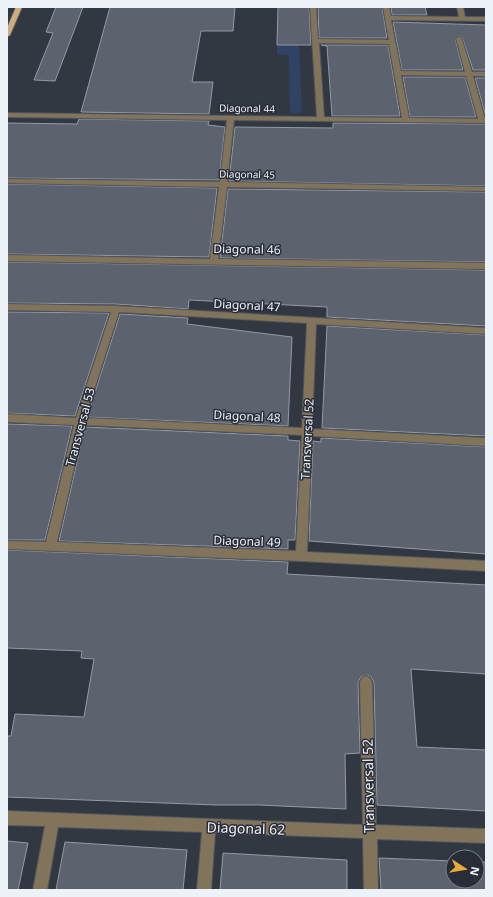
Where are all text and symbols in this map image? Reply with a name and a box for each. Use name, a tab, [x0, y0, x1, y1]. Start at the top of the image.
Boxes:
street label: Diagonal 44	[219, 101, 275, 115]
street label: Diagonal 45	[219, 167, 275, 181]
street label: Diagonal 46	[213, 240, 281, 258]
street label: Diagonal 47	[213, 295, 281, 315]
street label: Transversal 53	[61, 386, 99, 468]
street label: Transversal 52	[296, 398, 318, 480]
street label: Diagonal 48	[213, 406, 281, 426]
street label: Diagonal 49	[213, 531, 281, 551]
street label: Transversal 52	[358, 739, 378, 833]
street label: Diagonal 62	[206, 817, 286, 839]
north arrow	[445, 849, 485, 889]
text: N	[467, 865, 484, 877]

